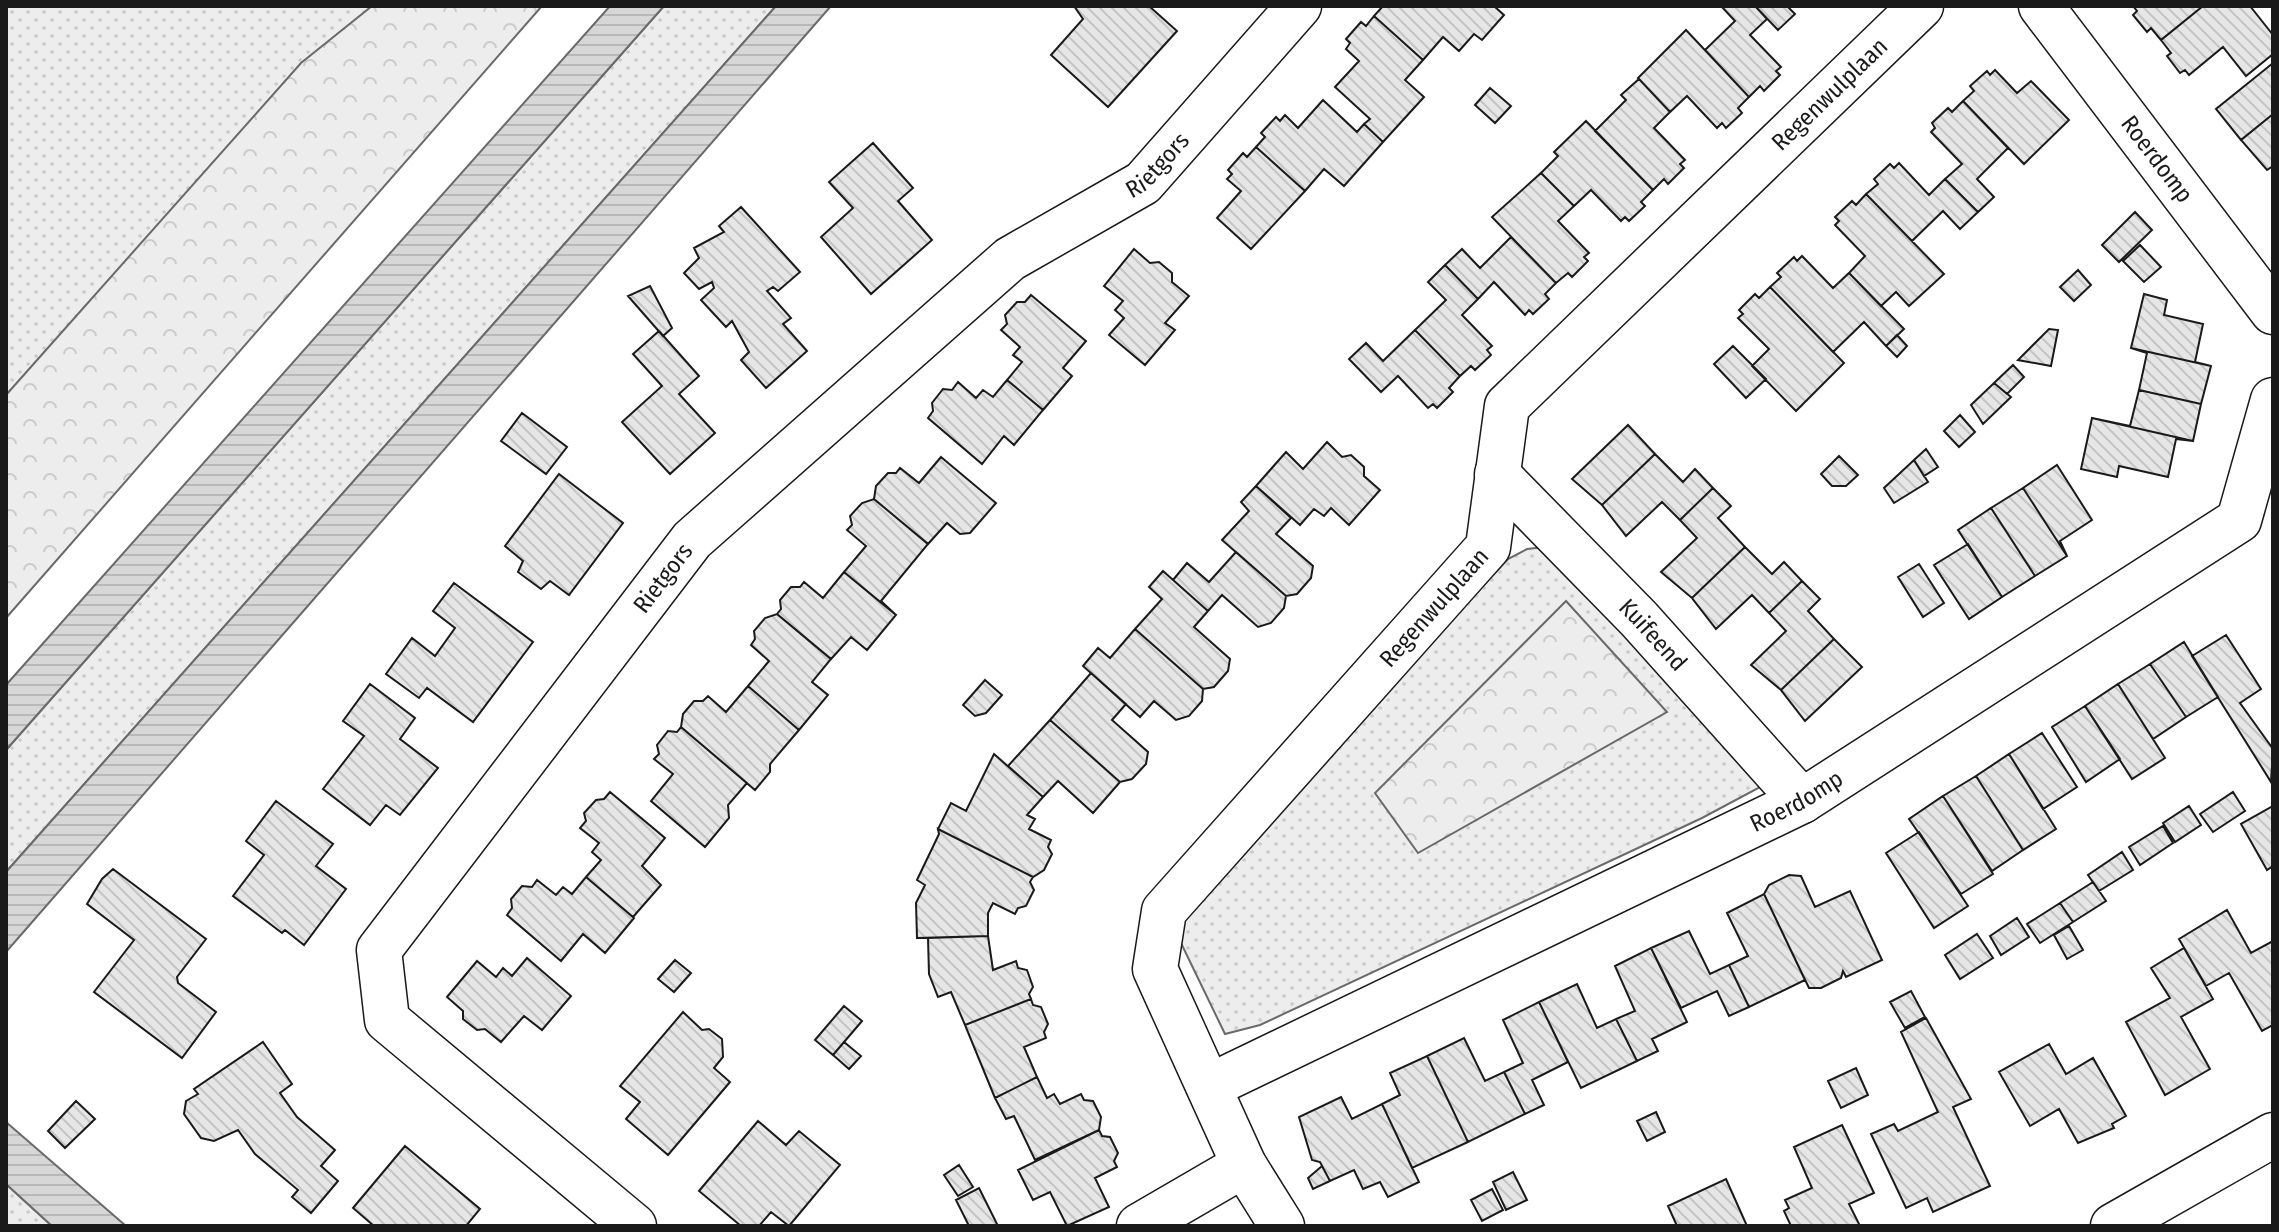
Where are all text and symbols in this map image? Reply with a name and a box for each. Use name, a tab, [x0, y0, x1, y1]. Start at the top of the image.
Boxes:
street label: Regenwulplaan	[1766, 32, 1893, 156]
street label: Roerdomp	[2115, 110, 2199, 208]
street label: Rietgors	[1121, 127, 1195, 204]
street label: Rietgors	[627, 538, 698, 619]
street label: Regenwulplaan	[1374, 542, 1494, 673]
street label: Kuifeend	[1613, 593, 1693, 677]
street label: Roerdomp	[1746, 764, 1848, 838]

